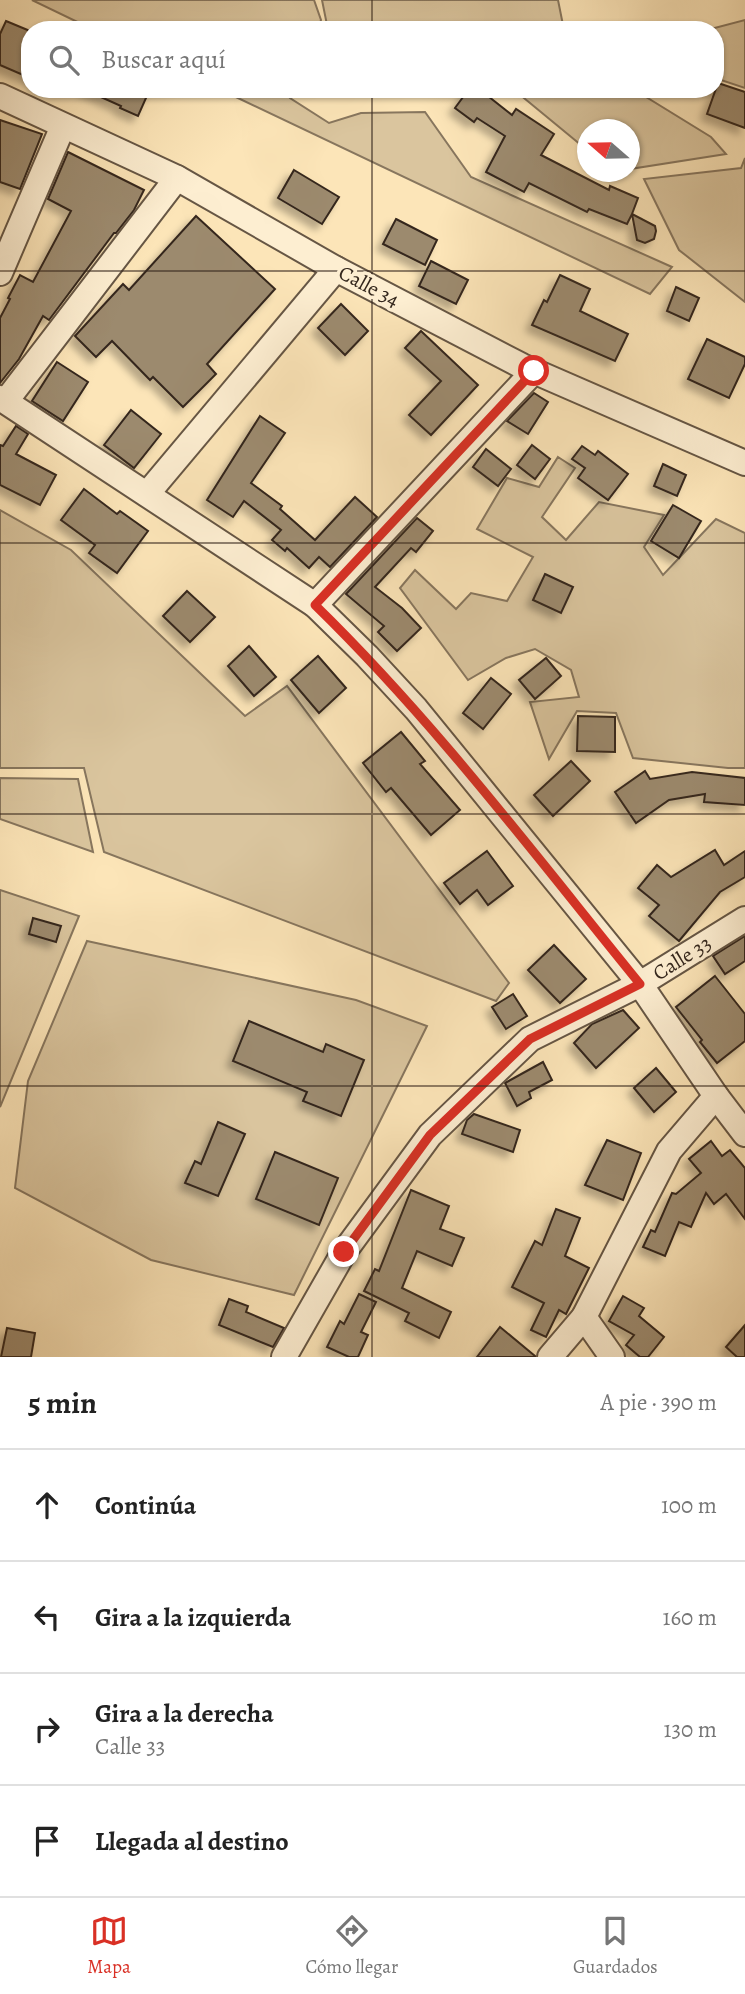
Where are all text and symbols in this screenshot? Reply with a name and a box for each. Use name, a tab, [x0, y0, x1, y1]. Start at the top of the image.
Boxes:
search box	[21, 21, 724, 98]
icon: search	[45, 41, 83, 79]
text: Buscar aquí	[101, 42, 226, 77]
north arrow	[577, 119, 640, 182]
street label: Calle 34	[334, 258, 404, 314]
route start	[518, 355, 549, 386]
street label: Calle 33	[647, 929, 717, 987]
route end	[328, 1236, 359, 1267]
text: 5 min	[28, 1383, 97, 1423]
text: A pie · 390 m	[600, 1387, 717, 1418]
icon: ahead	[28, 1486, 66, 1524]
text: Continúa	[95, 1488, 196, 1523]
text: 100 m	[661, 1490, 717, 1521]
icon: left	[28, 1598, 66, 1636]
text: Gira a la izquierda	[95, 1600, 291, 1635]
text: 160 m	[663, 1602, 717, 1633]
text: Gira a la derecha	[95, 1696, 274, 1731]
icon: right	[28, 1710, 66, 1748]
text: 130 m	[664, 1714, 717, 1745]
text: Calle 33	[95, 1731, 165, 1762]
icon: arrive	[28, 1822, 66, 1860]
text: Llegada al destino	[95, 1824, 289, 1859]
tab: Mapa	[87, 1912, 131, 1980]
tab: Cómo llegar	[305, 1912, 398, 1980]
tab: Guardados	[573, 1912, 658, 1980]

